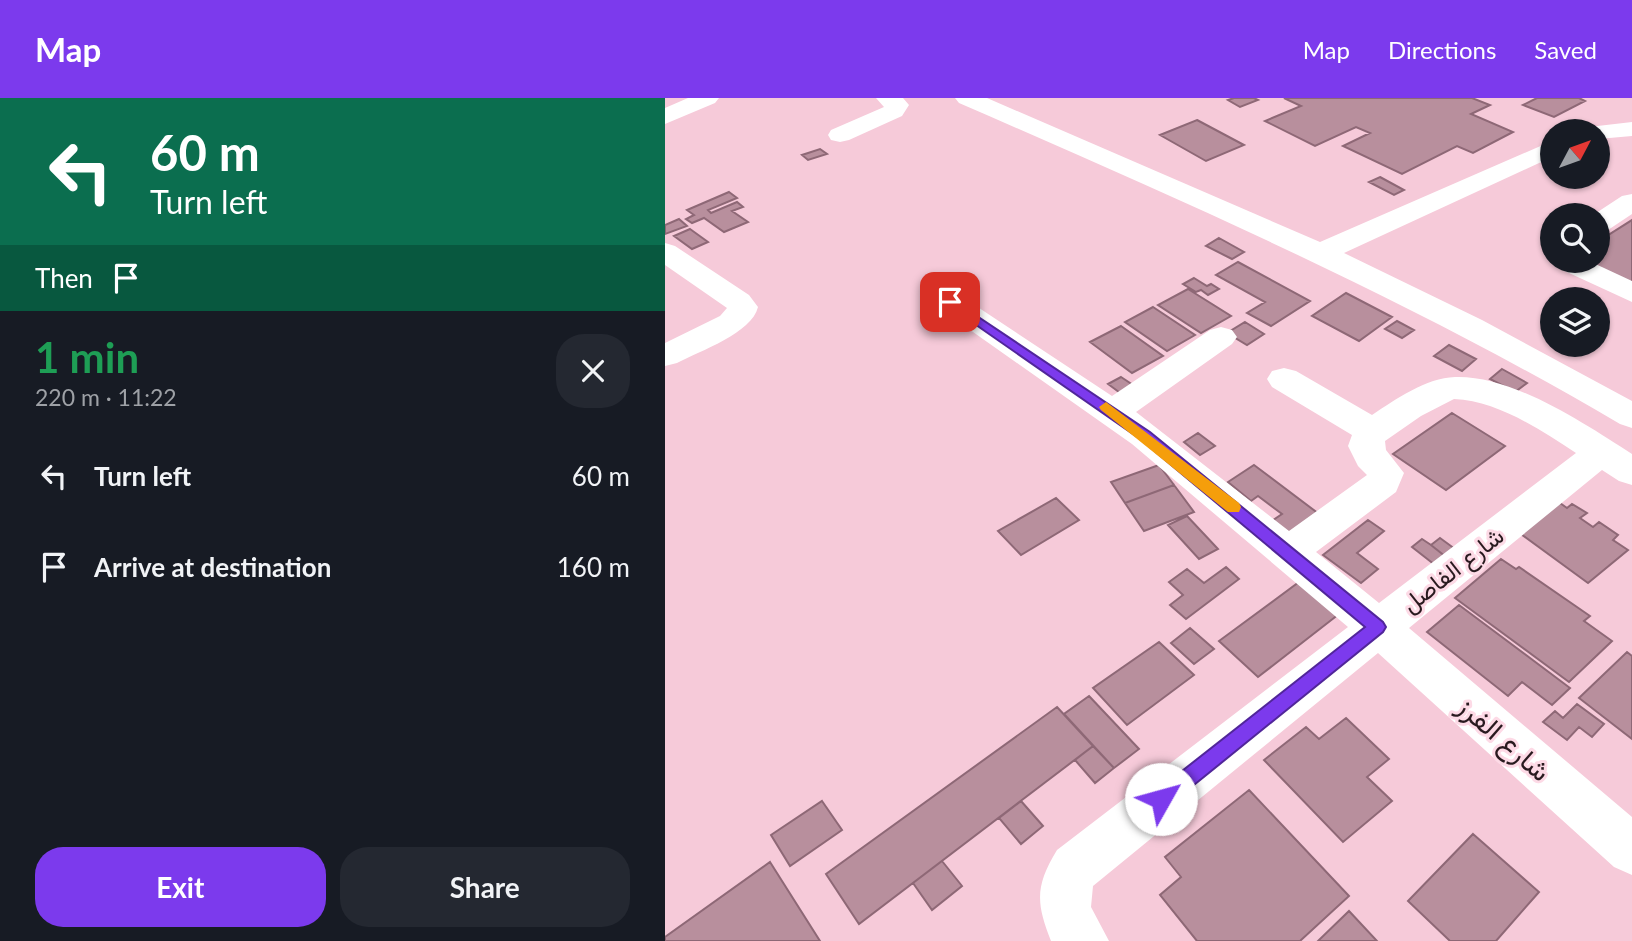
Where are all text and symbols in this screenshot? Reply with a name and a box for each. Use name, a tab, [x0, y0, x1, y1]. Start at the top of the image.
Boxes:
text: Map	[35, 29, 101, 69]
text: Map	[1303, 35, 1350, 64]
text: Directions	[1388, 35, 1496, 64]
text: Saved	[1534, 35, 1597, 64]
north arrow	[1540, 119, 1610, 189]
map controls	[1540, 119, 1610, 357]
text: 60 m	[150, 123, 260, 181]
icon: left	[35, 126, 126, 217]
text: Turn left	[150, 182, 267, 221]
button: search	[1540, 203, 1610, 273]
icon: arrive	[107, 259, 145, 297]
text: Then	[35, 262, 93, 294]
pin	[920, 272, 980, 332]
icon: arrive	[931, 283, 969, 321]
button: layers	[1540, 287, 1610, 357]
text: 1 min	[35, 332, 139, 382]
button: close	[556, 334, 630, 408]
text: 220 m · 11:22	[35, 383, 177, 411]
icon: left	[35, 457, 73, 495]
text: Turn left	[94, 460, 191, 492]
text: 60 m	[572, 460, 630, 492]
street label: شارع الفاصل	[1395, 520, 1511, 620]
icon: arrive	[35, 548, 73, 586]
text: Arrive at destination	[94, 551, 331, 583]
text: 160 m	[557, 551, 630, 583]
street label: شارع الفرز	[1449, 688, 1558, 790]
position arrow	[1124, 762, 1198, 836]
button: Exit	[35, 847, 326, 927]
button: Share	[340, 847, 630, 927]

